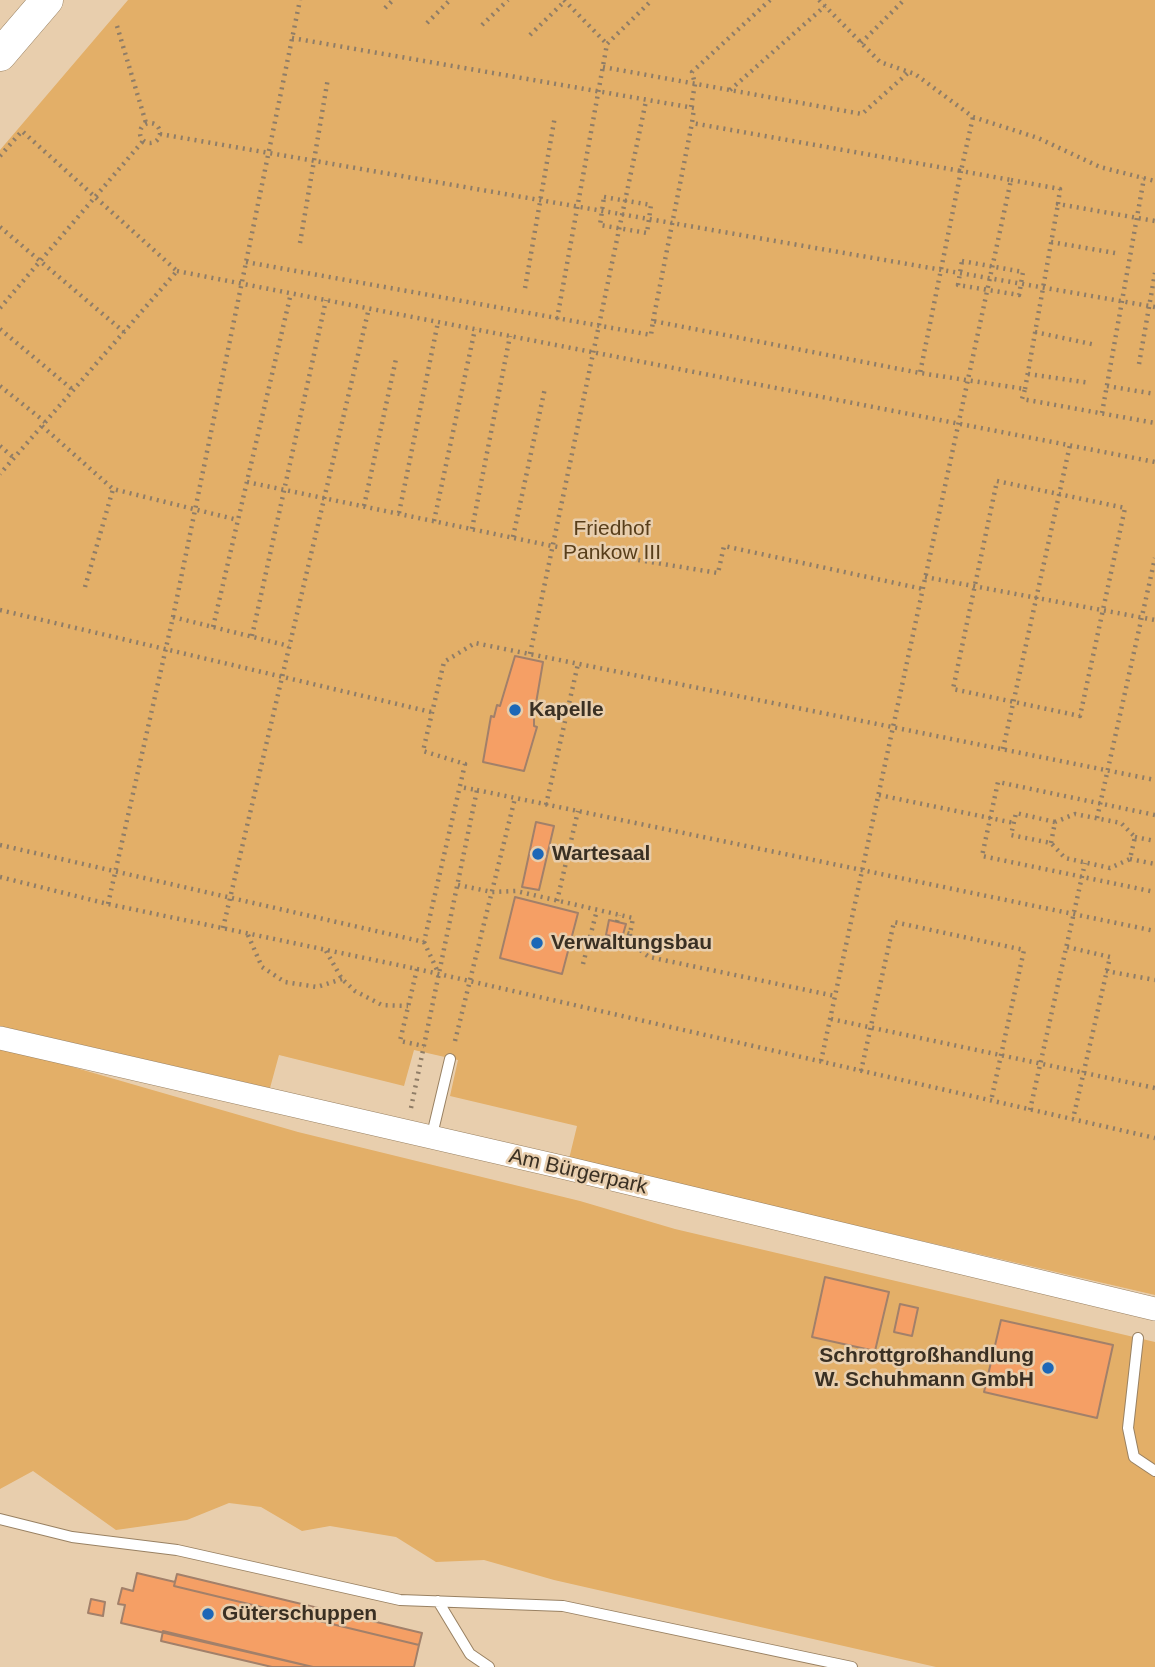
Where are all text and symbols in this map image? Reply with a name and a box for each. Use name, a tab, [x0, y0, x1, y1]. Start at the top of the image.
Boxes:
park label: Friedhof Pankow III	[563, 516, 661, 566]
place label: Kapelle	[529, 697, 604, 723]
marker: Kapelle	[507, 702, 523, 718]
place label: Wartesaal	[552, 841, 650, 867]
marker: Wartesaal	[530, 846, 546, 862]
place label: Verwaltungsbau	[551, 930, 712, 956]
marker: Verwaltungsbau	[529, 935, 545, 951]
street label: Am Bürgerpark	[506, 1144, 650, 1200]
place label: Schrottgroßhandlung W. Schuhmann GmbH	[815, 1343, 1034, 1393]
marker: Schrottgroßhandlung W. Schuhmann GmbH	[1040, 1360, 1056, 1376]
place label: Güterschuppen	[222, 1601, 377, 1627]
marker: Güterschuppen	[200, 1606, 216, 1622]

